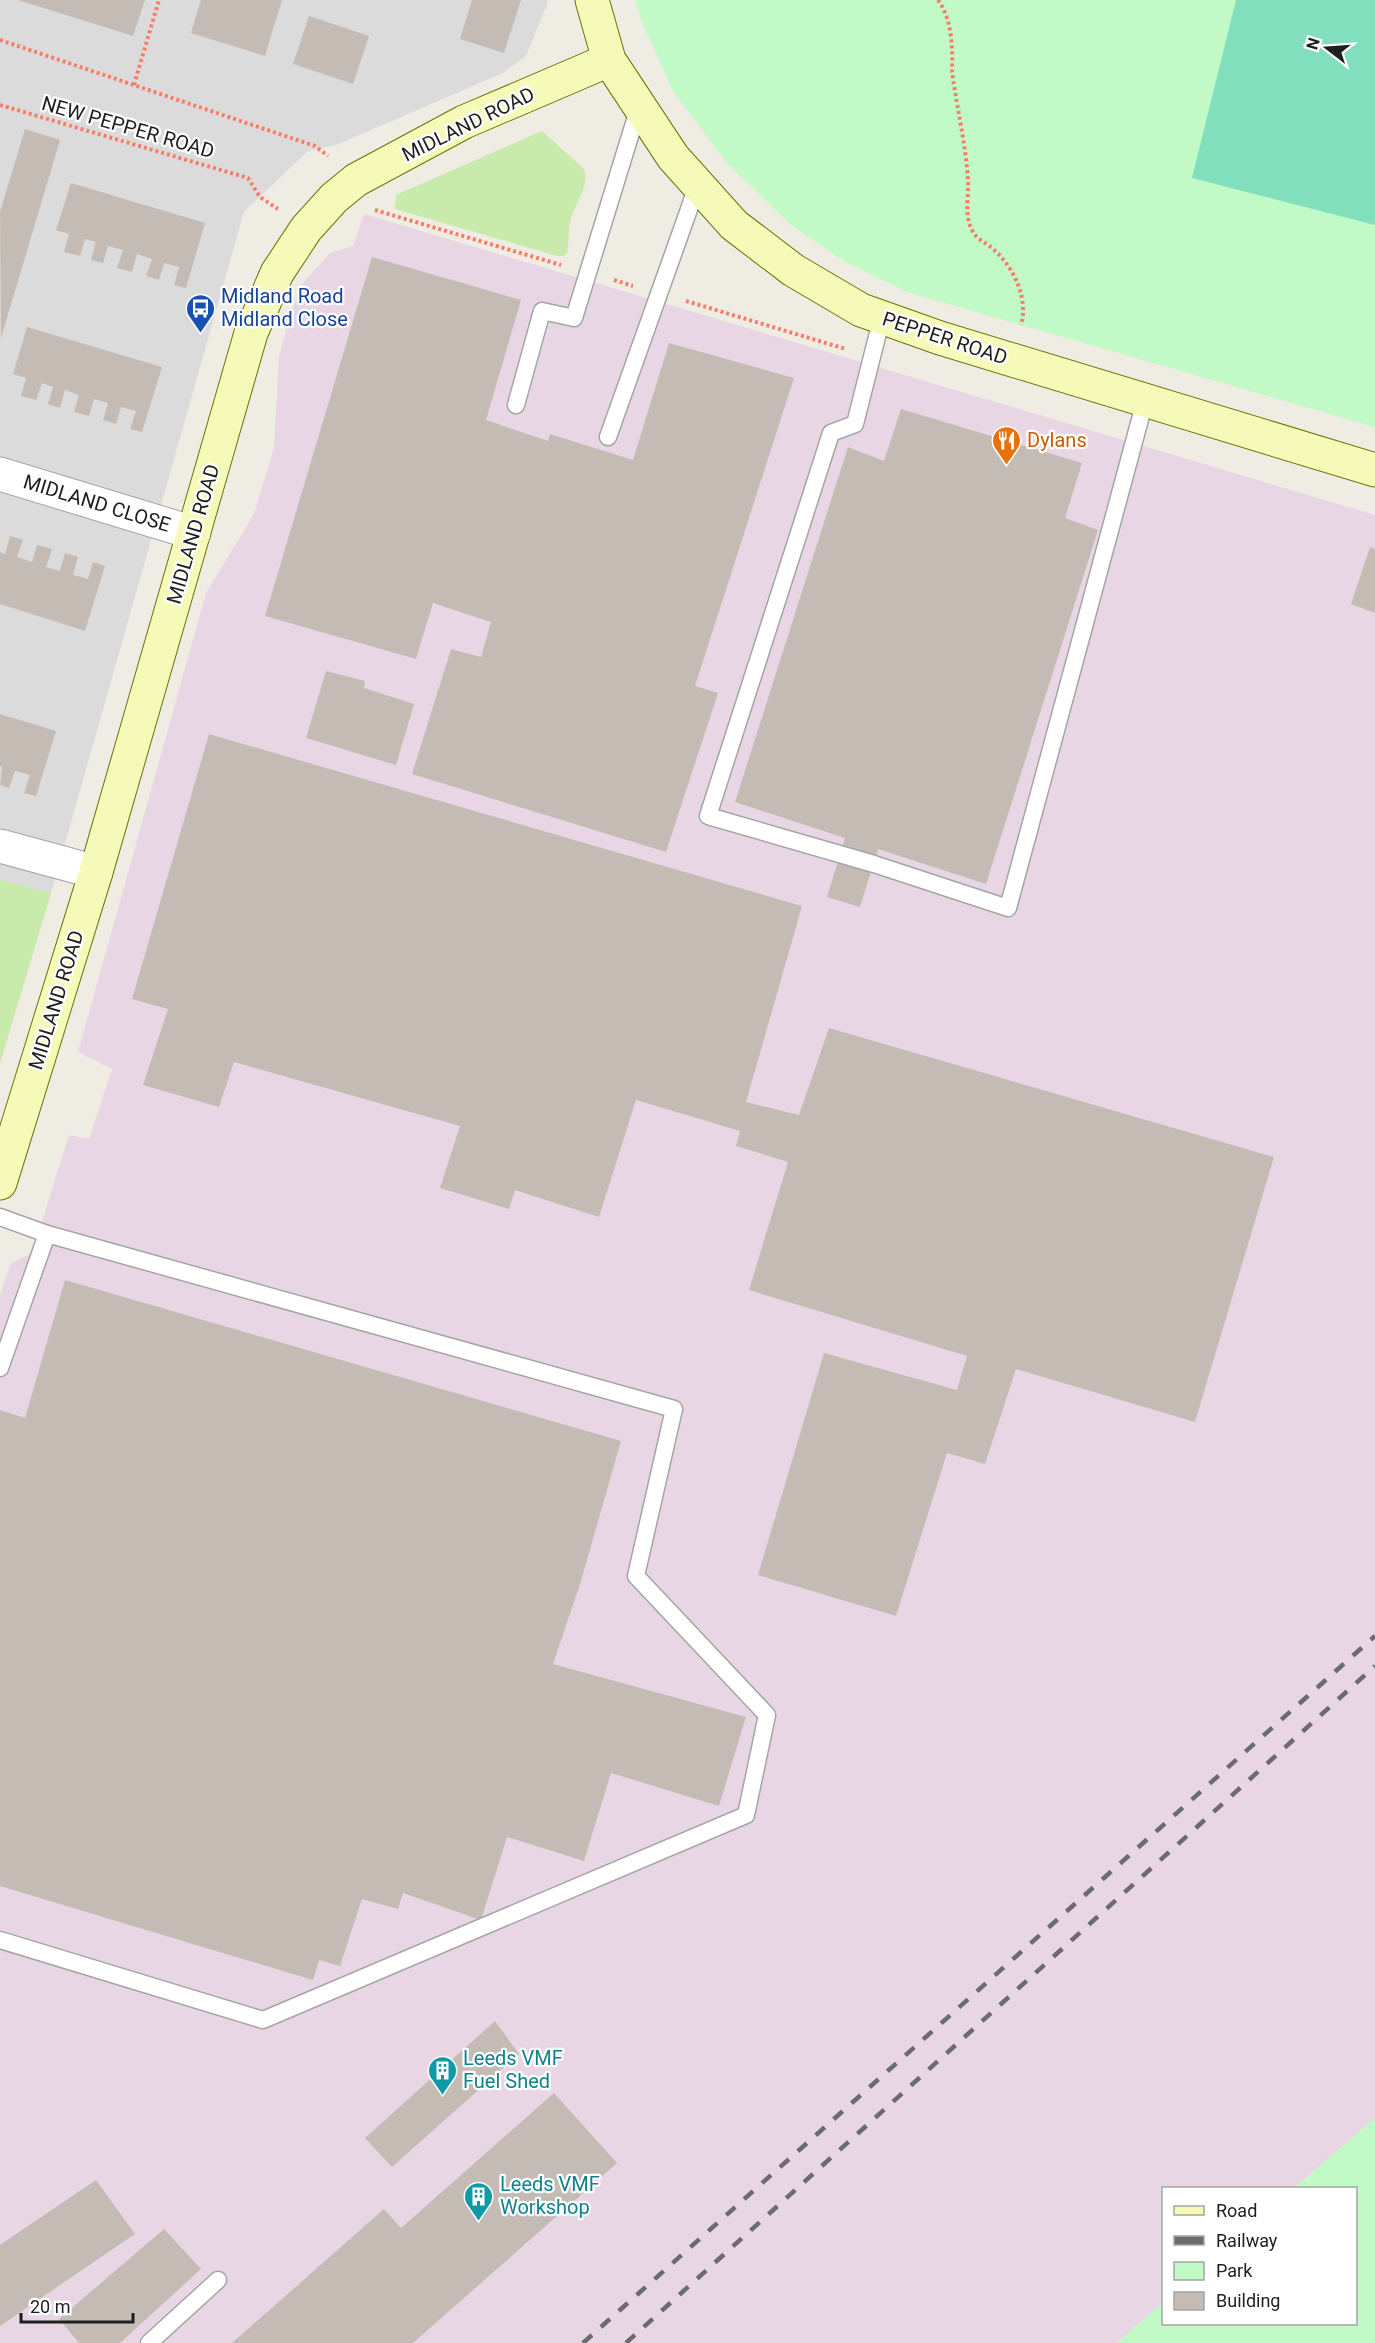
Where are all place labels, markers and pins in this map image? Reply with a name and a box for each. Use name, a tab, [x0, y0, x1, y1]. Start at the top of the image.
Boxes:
place label: Midland Road Midland Close	[221, 284, 348, 331]
bus stop icon: Midland Road Midland Close	[184, 292, 216, 334]
restaurant icon: Dylans	[990, 424, 1022, 466]
place label: Dylans	[1027, 428, 1087, 452]
place label: Leeds VMF Fuel Shed	[463, 2046, 563, 2093]
building icon: Leeds VMF Fuel Shed	[426, 2054, 458, 2096]
place label: Leeds VMF Workshop	[500, 2172, 600, 2219]
building icon: Leeds VMF Workshop	[463, 2180, 495, 2222]

